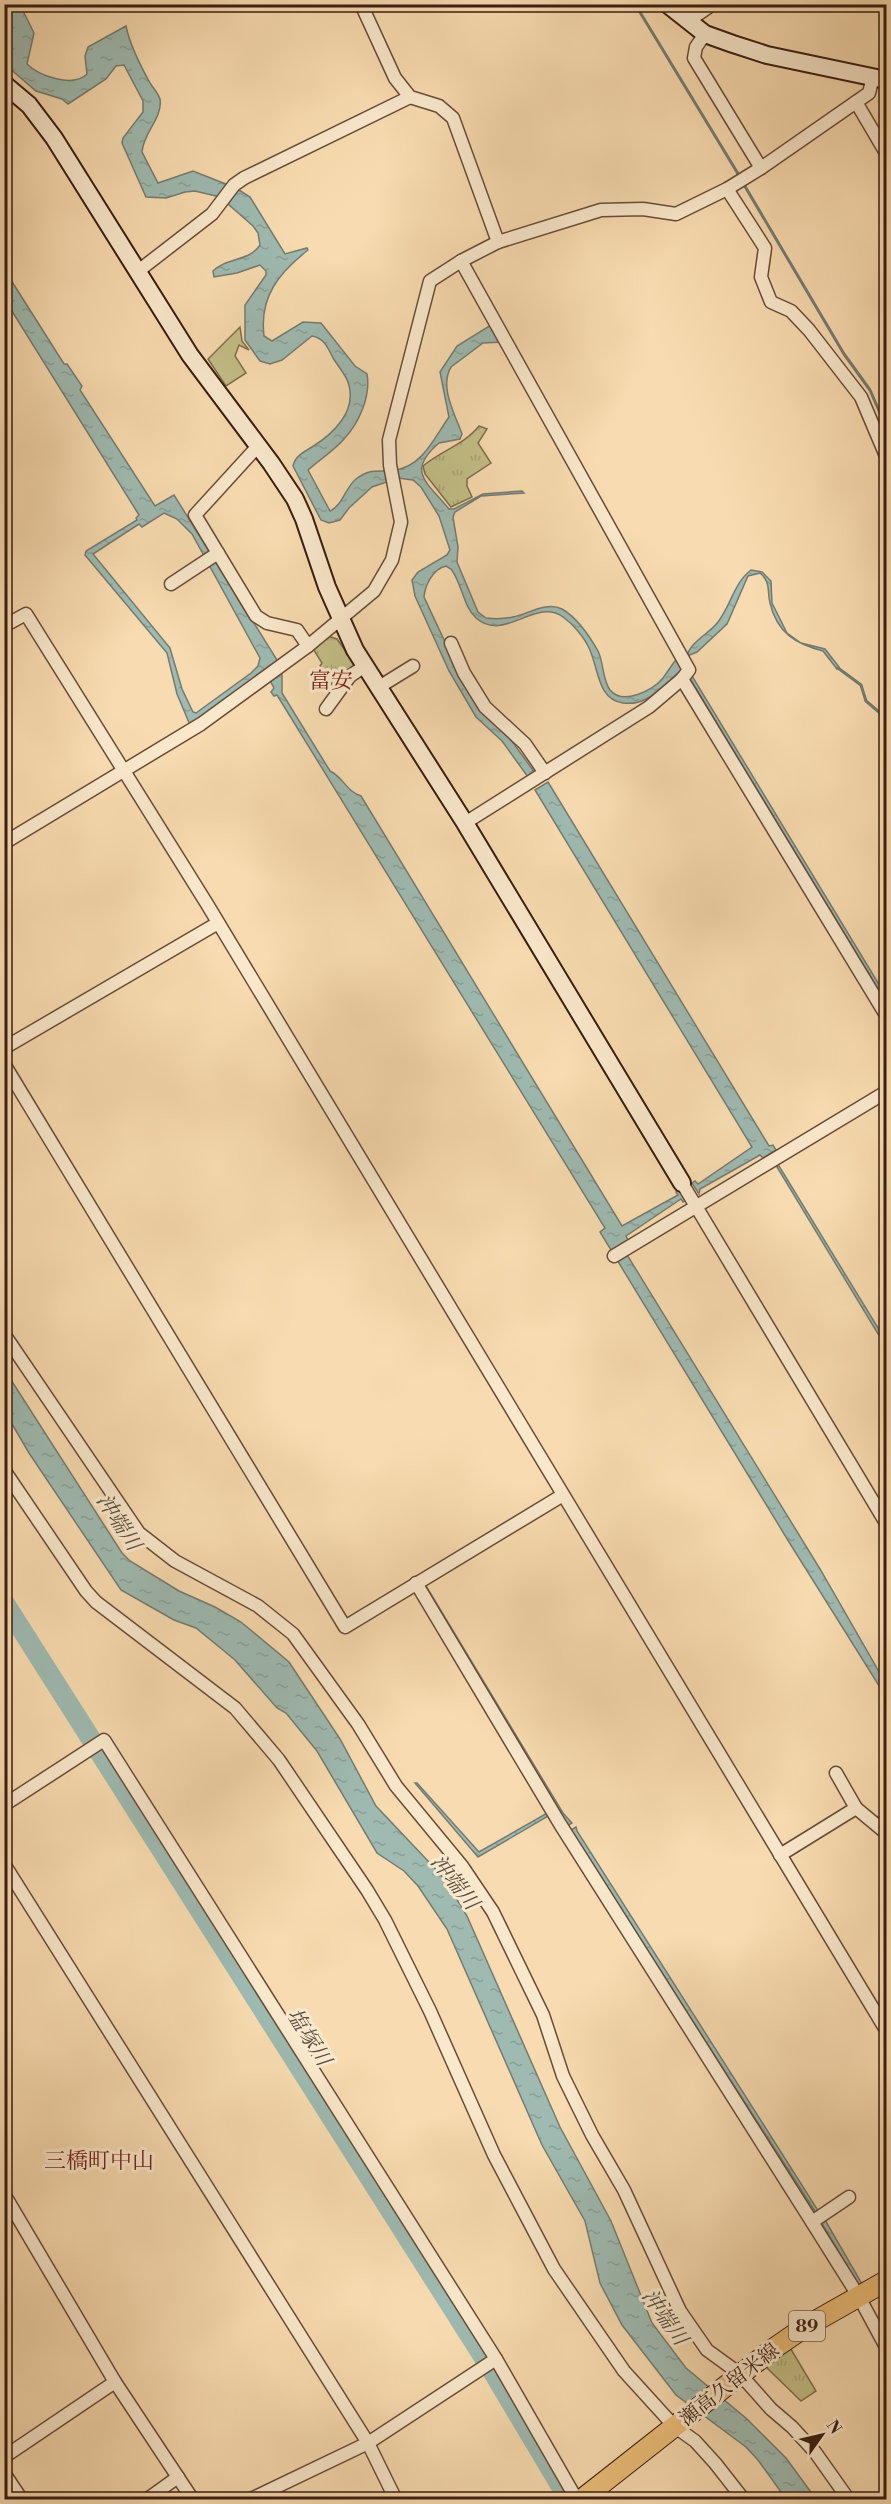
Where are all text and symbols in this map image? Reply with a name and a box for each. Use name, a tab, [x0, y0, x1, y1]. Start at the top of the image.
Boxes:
district label: 富安	[309, 668, 353, 695]
water label: 沖端川	[90, 1489, 147, 1558]
water label: 沖端川	[425, 1850, 485, 1917]
water label: 塩塚川	[280, 2004, 337, 2073]
district label: 三橋町中山	[44, 2148, 154, 2175]
water label: 沖端川	[635, 2284, 694, 2352]
road number: 89	[789, 2311, 825, 2341]
street label: 瀬高久留米線	[675, 2338, 785, 2432]
north arrow	[792, 2405, 852, 2465]
text: N	[822, 2416, 846, 2438]

